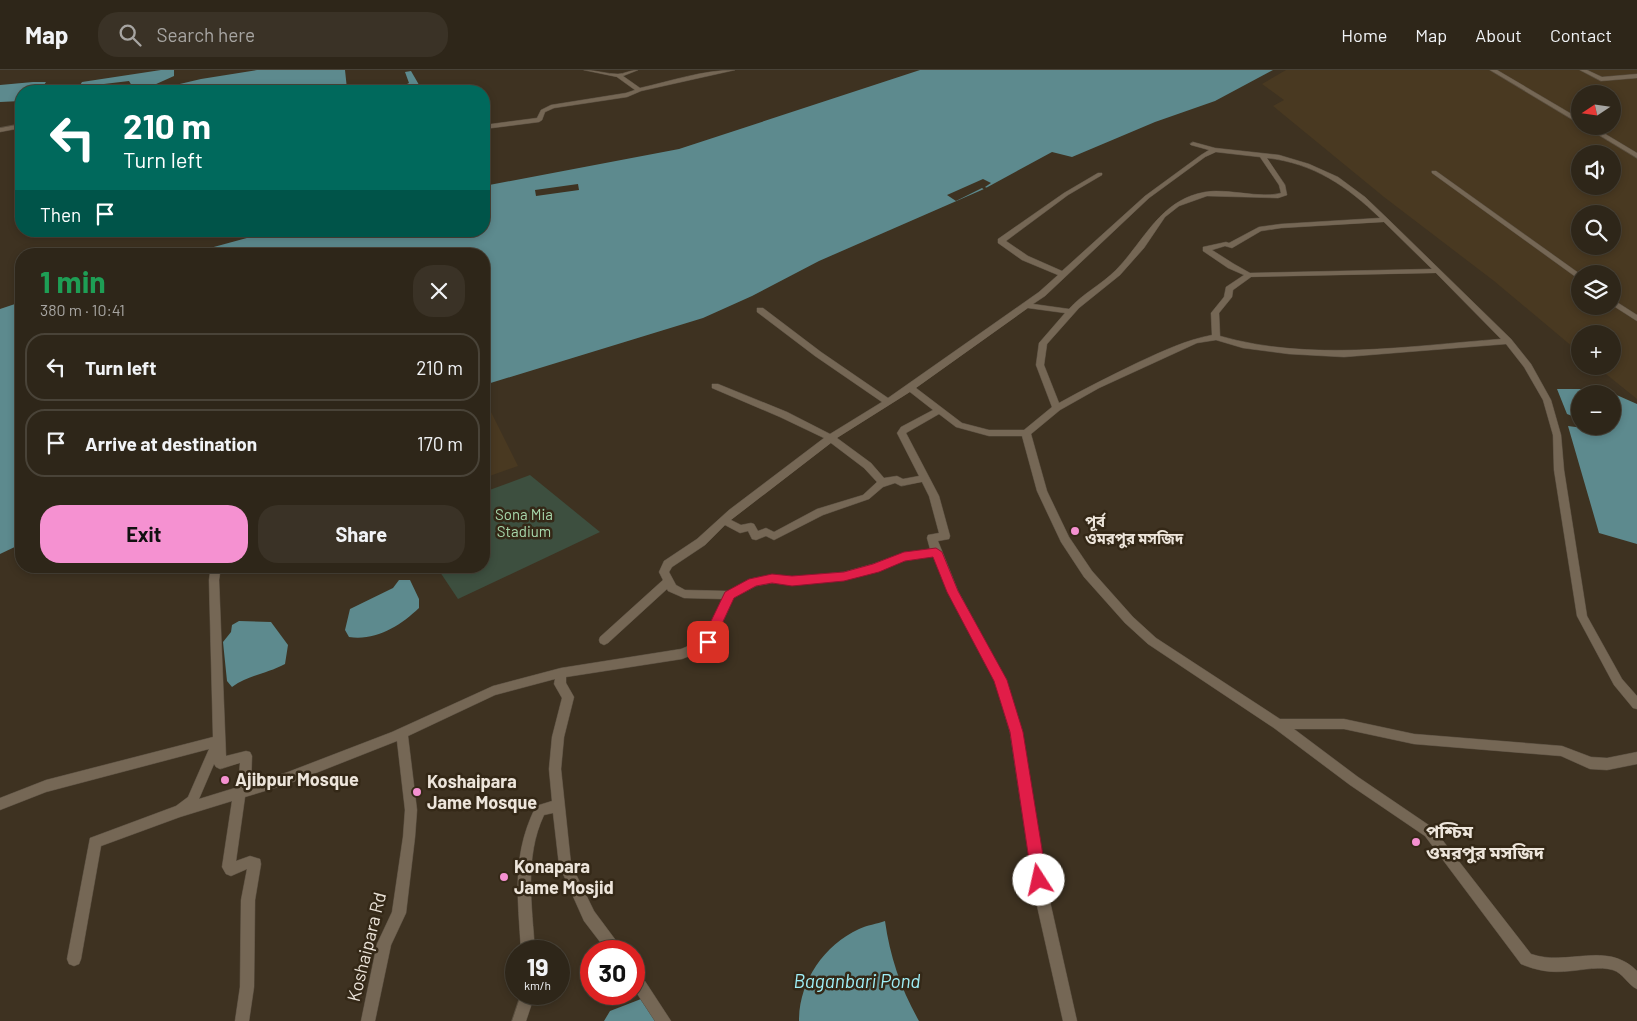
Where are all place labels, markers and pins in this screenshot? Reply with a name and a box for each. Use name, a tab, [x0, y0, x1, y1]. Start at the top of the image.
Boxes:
place label: পূর্ব ওমরপুর মসজিদ	[1085, 512, 1184, 549]
marker: পূর্ব ওমরপুর মসজিদ	[1069, 525, 1081, 537]
pin	[687, 621, 729, 663]
place label: Ajibpur Mosque	[235, 768, 359, 790]
place label: Koshaipara Jame Mosque	[427, 770, 537, 813]
marker: Ajibpur Mosque	[219, 774, 231, 786]
marker: Koshaipara Jame Mosque	[411, 786, 423, 798]
place label: পশ্চিম ওমরপুর মসজিদ	[1426, 820, 1545, 864]
marker: পশ্চিম ওমরপুর মসজিদ	[1410, 836, 1422, 848]
place label: Konapara Jame Mosjid	[514, 855, 614, 898]
marker: Konapara Jame Mosjid	[498, 871, 510, 883]

